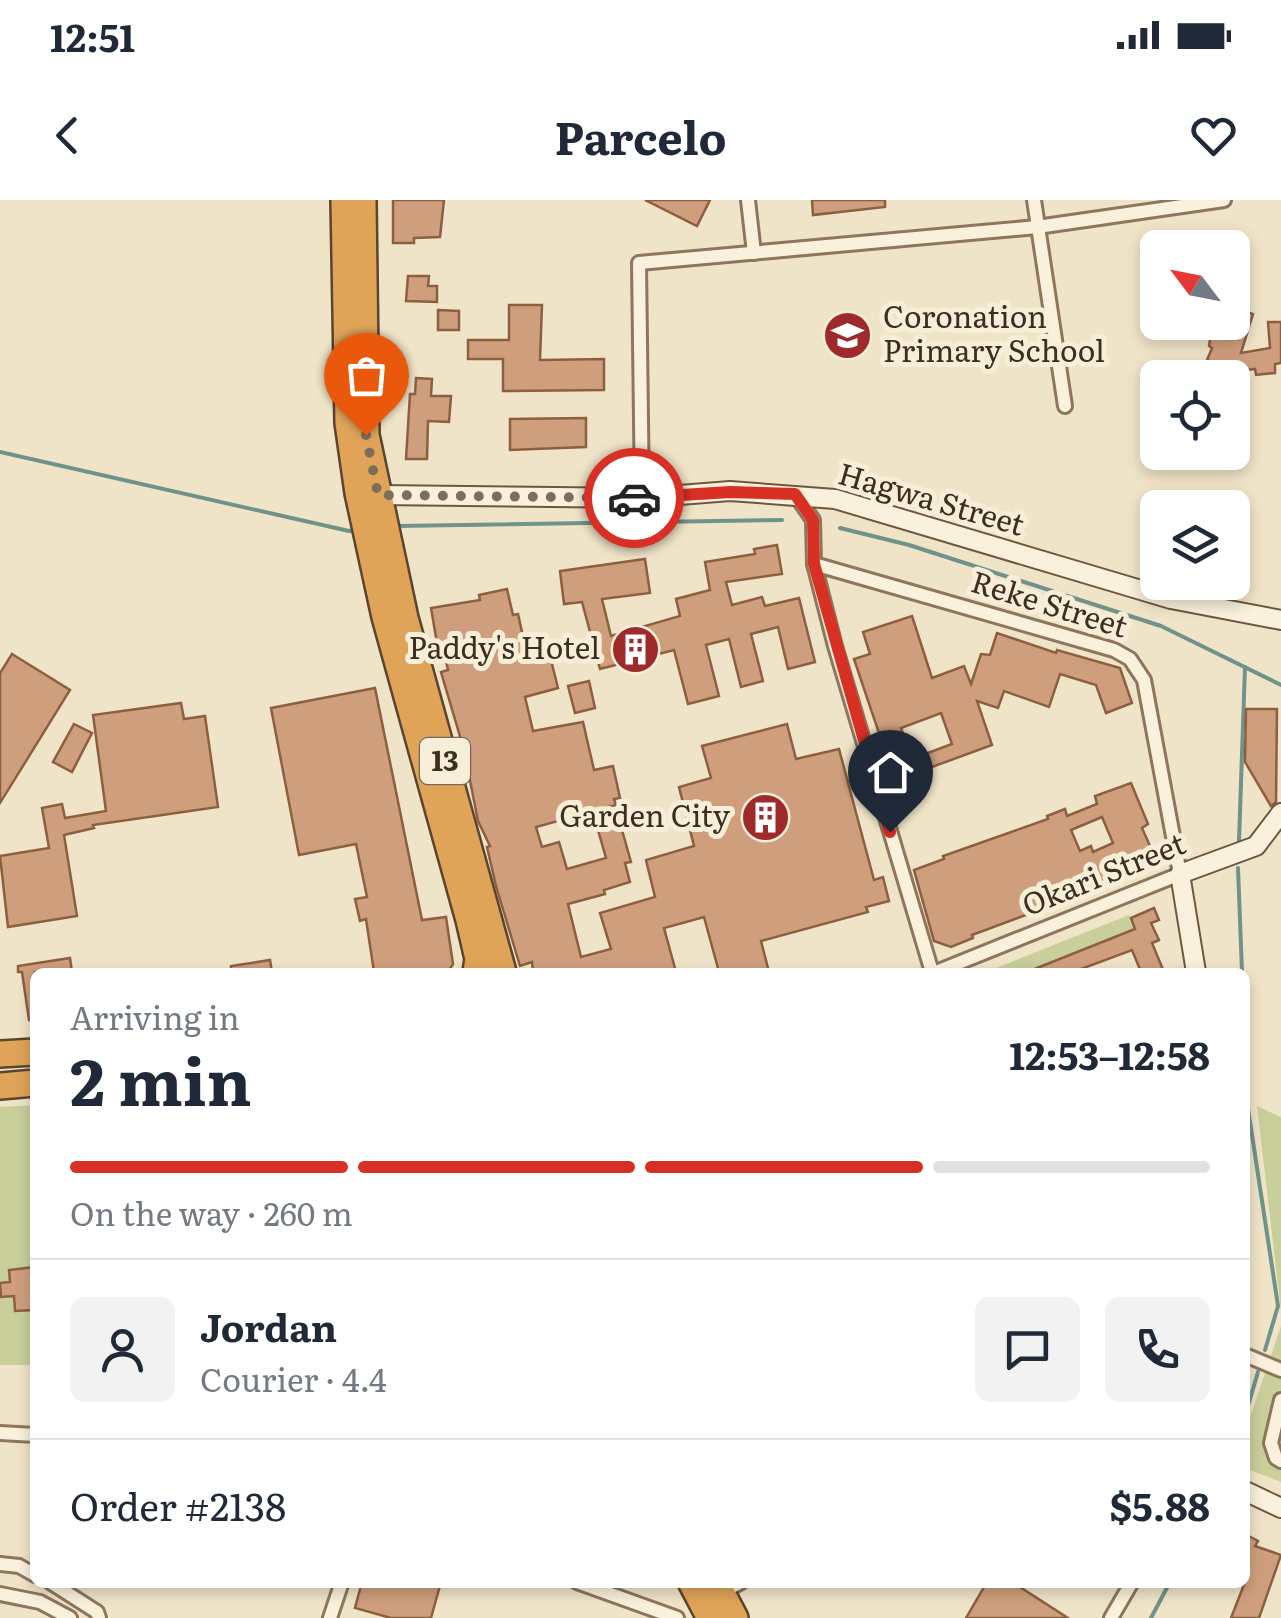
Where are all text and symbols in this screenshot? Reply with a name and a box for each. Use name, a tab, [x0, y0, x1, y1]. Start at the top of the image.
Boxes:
text: 12:51	[50, 7, 135, 64]
text: Parcelo	[554, 102, 727, 169]
icon: back	[40, 108, 95, 163]
icon: heart	[1186, 108, 1241, 163]
north arrow	[1140, 230, 1250, 340]
map controls	[1140, 230, 1250, 600]
place label: Coronation Primary School	[883, 293, 1105, 371]
school or university icon: Coronation Primary School	[822, 309, 874, 361]
pin	[324, 333, 409, 436]
icon: bag	[339, 348, 394, 403]
button: locate	[1140, 360, 1250, 470]
courier	[584, 448, 684, 548]
street label: Hagwa Street	[834, 450, 1030, 545]
icon: car	[607, 471, 662, 526]
button: layers	[1140, 490, 1250, 600]
street label: Reke Street	[966, 558, 1133, 647]
building icon: Paddy's Hotel	[609, 623, 661, 675]
place label: Paddy's Hotel	[408, 624, 600, 668]
pin	[848, 730, 933, 833]
road number: 13	[420, 738, 470, 784]
icon: home	[863, 745, 918, 800]
building icon: Garden City	[739, 791, 791, 843]
place label: Garden City	[559, 792, 731, 836]
street label: Okari Street	[1015, 819, 1191, 925]
text: Arriving in	[70, 992, 240, 1040]
text: 12:53–12:58	[1009, 1025, 1210, 1082]
text: 2 min	[70, 1029, 252, 1126]
text: On the way · 260 m	[70, 1188, 353, 1236]
button: person	[70, 1297, 175, 1402]
text: Jordan	[200, 1297, 337, 1354]
button: chat	[975, 1297, 1080, 1402]
button: phone	[1105, 1297, 1210, 1402]
text: Courier · 4.4	[200, 1354, 387, 1402]
text: Order #2138	[70, 1476, 286, 1533]
text: $5.88	[1109, 1476, 1210, 1533]

